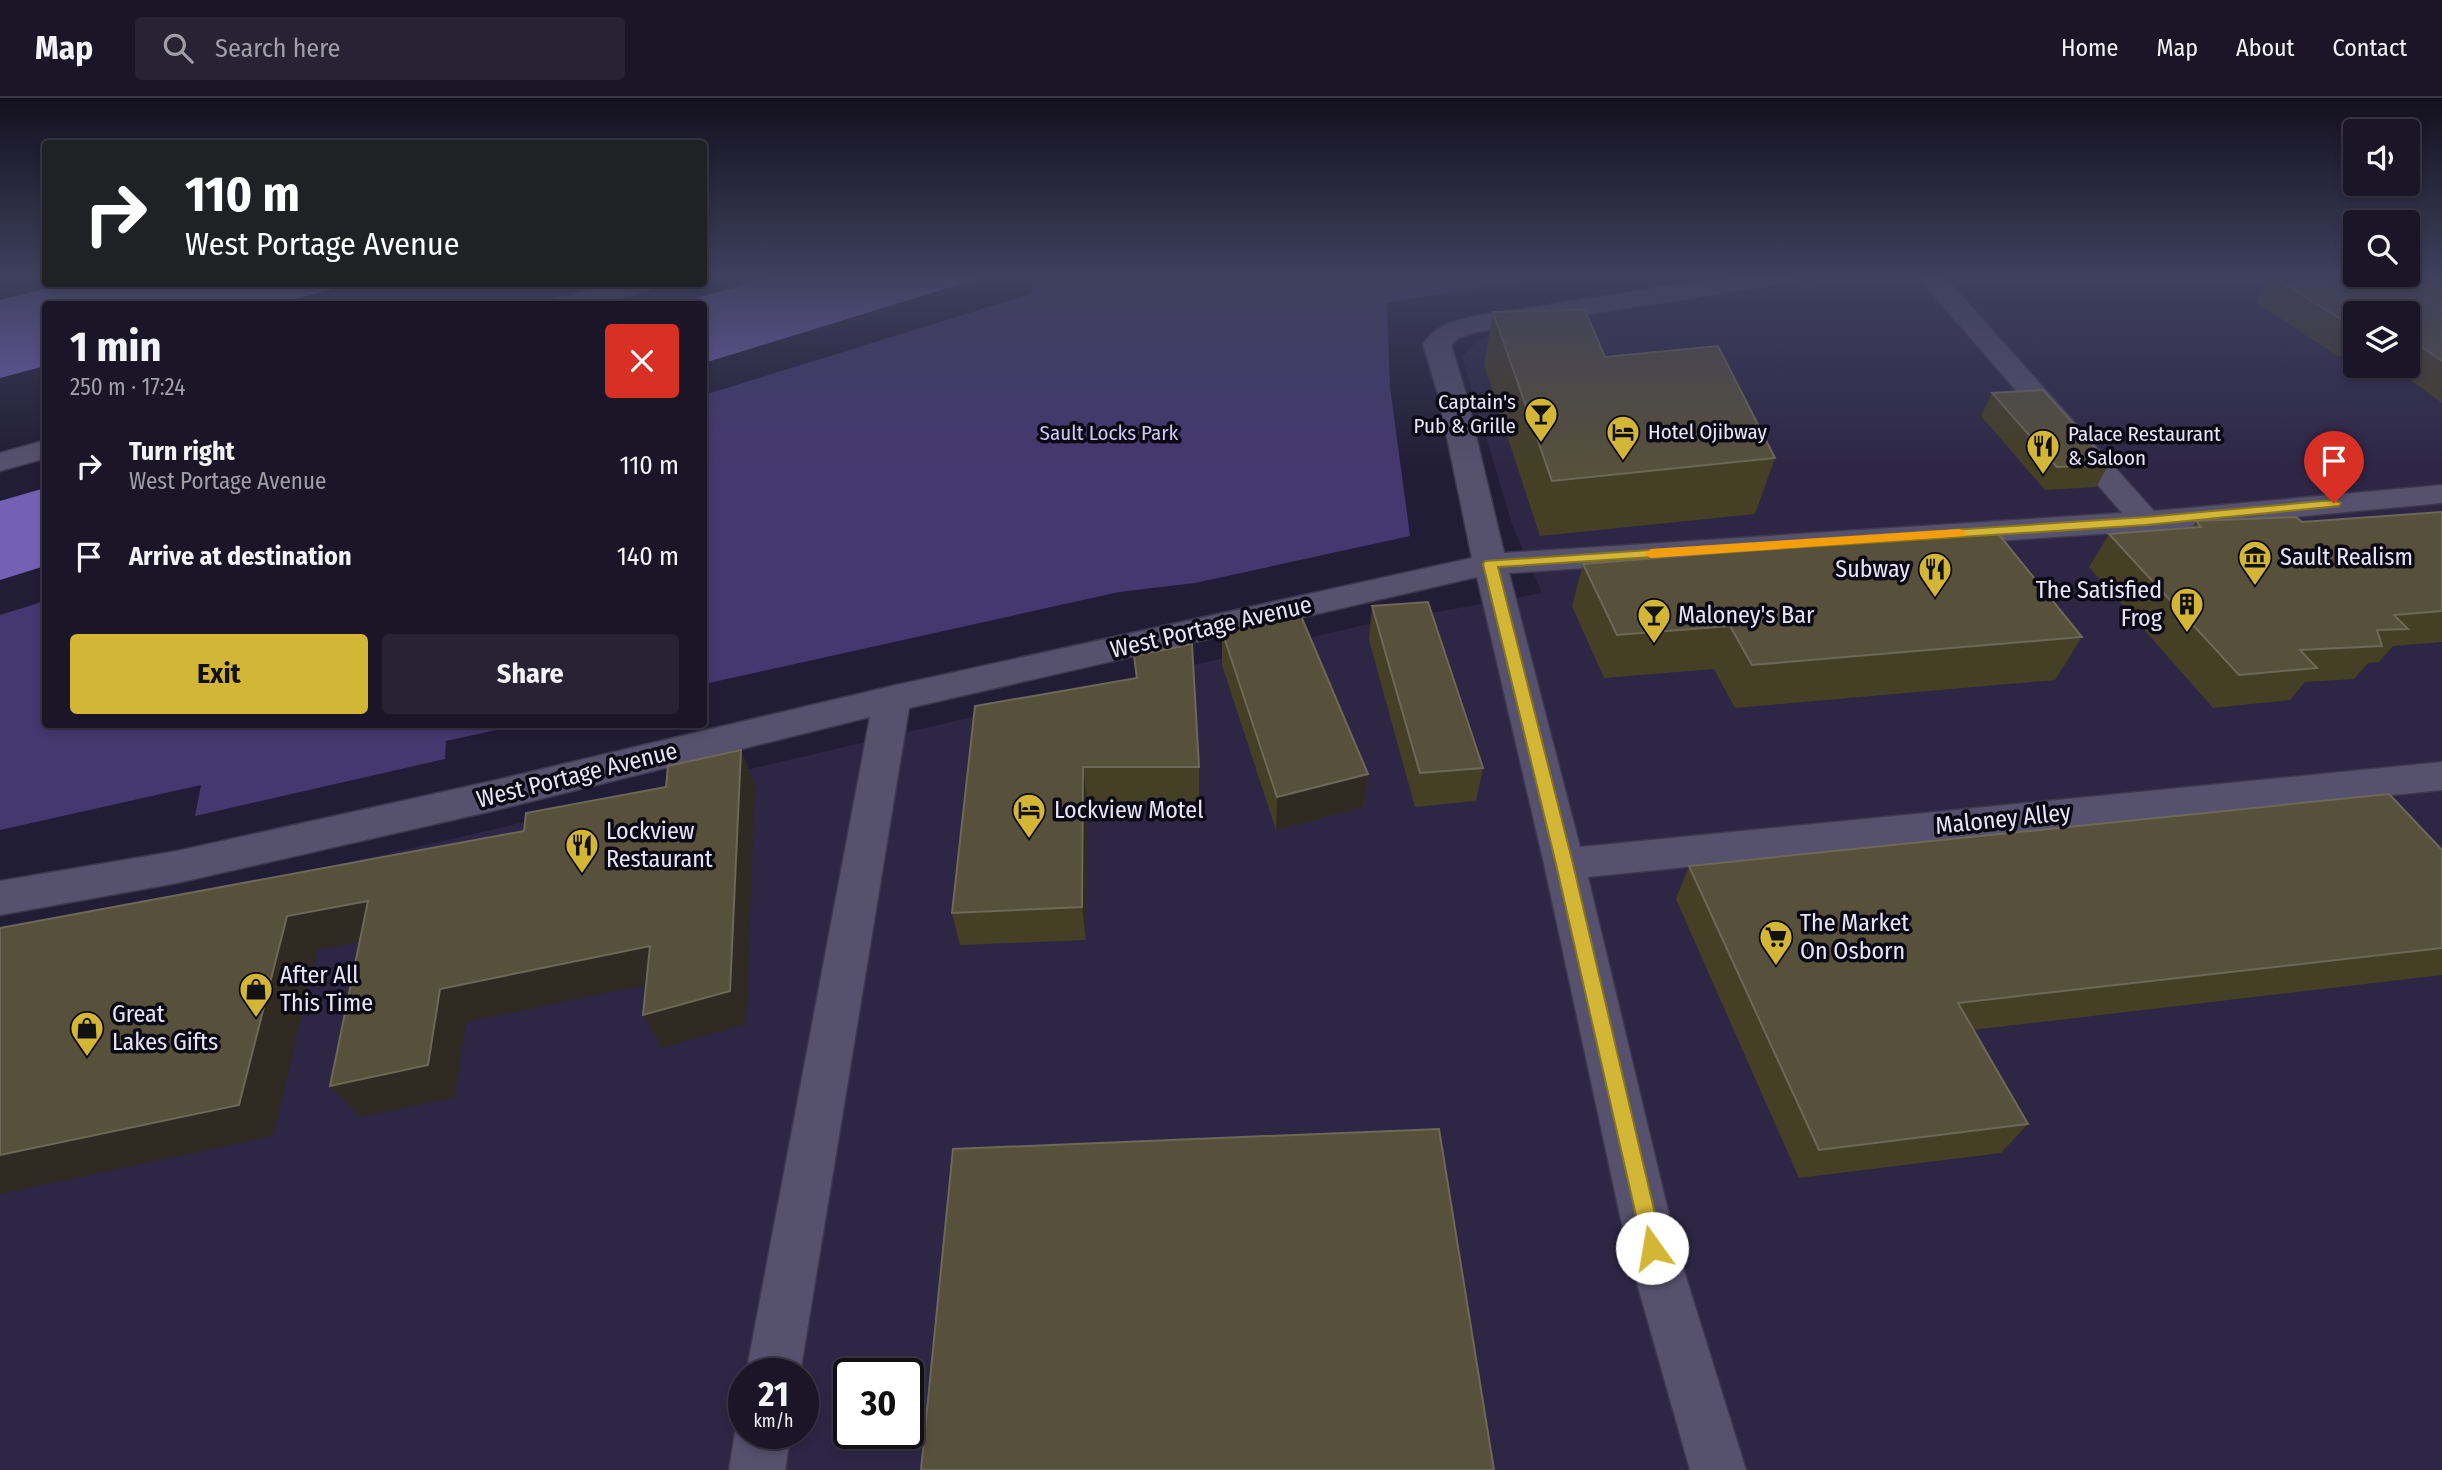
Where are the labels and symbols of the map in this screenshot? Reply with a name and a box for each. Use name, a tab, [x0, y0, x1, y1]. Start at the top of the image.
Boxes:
place label: Captain's Pub & Grille	[1414, 389, 1516, 439]
bar icon: Captain's Pub & Grille	[1522, 395, 1560, 444]
hotel icon: Hotel Ojibway	[1604, 413, 1642, 462]
place label: Hotel Ojibway	[1648, 419, 1768, 445]
park label: Sault Locks Park	[1040, 420, 1179, 446]
place label: Palace Restaurant & Saloon	[2068, 421, 2221, 471]
restaurant icon: Palace Restaurant & Saloon	[2024, 427, 2062, 476]
pin	[2304, 431, 2364, 503]
museum icon: Sault Realism	[2236, 538, 2274, 587]
place label: Sault Realism	[2280, 543, 2413, 571]
restaurant icon: Subway	[1916, 550, 1954, 599]
place label: Subway	[1835, 555, 1910, 583]
place label: The Satisfied Frog	[2036, 576, 2163, 632]
building icon: The Satisfied Frog	[2168, 585, 2206, 634]
street label: West Portage Avenue	[1108, 590, 1314, 664]
bar icon: Maloney's Bar	[1635, 596, 1673, 645]
place label: Maloney's Bar	[1678, 601, 1815, 629]
street label: West Portage Avenue	[474, 737, 680, 813]
hotel icon: Lockview Motel	[1010, 791, 1048, 840]
place label: Lockview Motel	[1054, 796, 1204, 824]
street label: Maloney Alley	[1934, 798, 2072, 840]
place label: Lockview Restaurant	[606, 817, 713, 873]
restaurant icon: Lockview Restaurant	[563, 826, 601, 875]
place label: The Market On Osborn	[1800, 909, 1909, 965]
supermarket icon: The Market On Osborn	[1757, 918, 1795, 967]
place label: After All This Time	[280, 961, 373, 1017]
shop icon: After All This Time	[237, 970, 275, 1019]
place label: Great Lakes Gifts	[112, 1000, 218, 1056]
shop icon: Great Lakes Gifts	[68, 1009, 106, 1058]
position arrow	[1615, 1211, 1689, 1285]
speed limit sign: 30	[833, 1358, 924, 1449]

